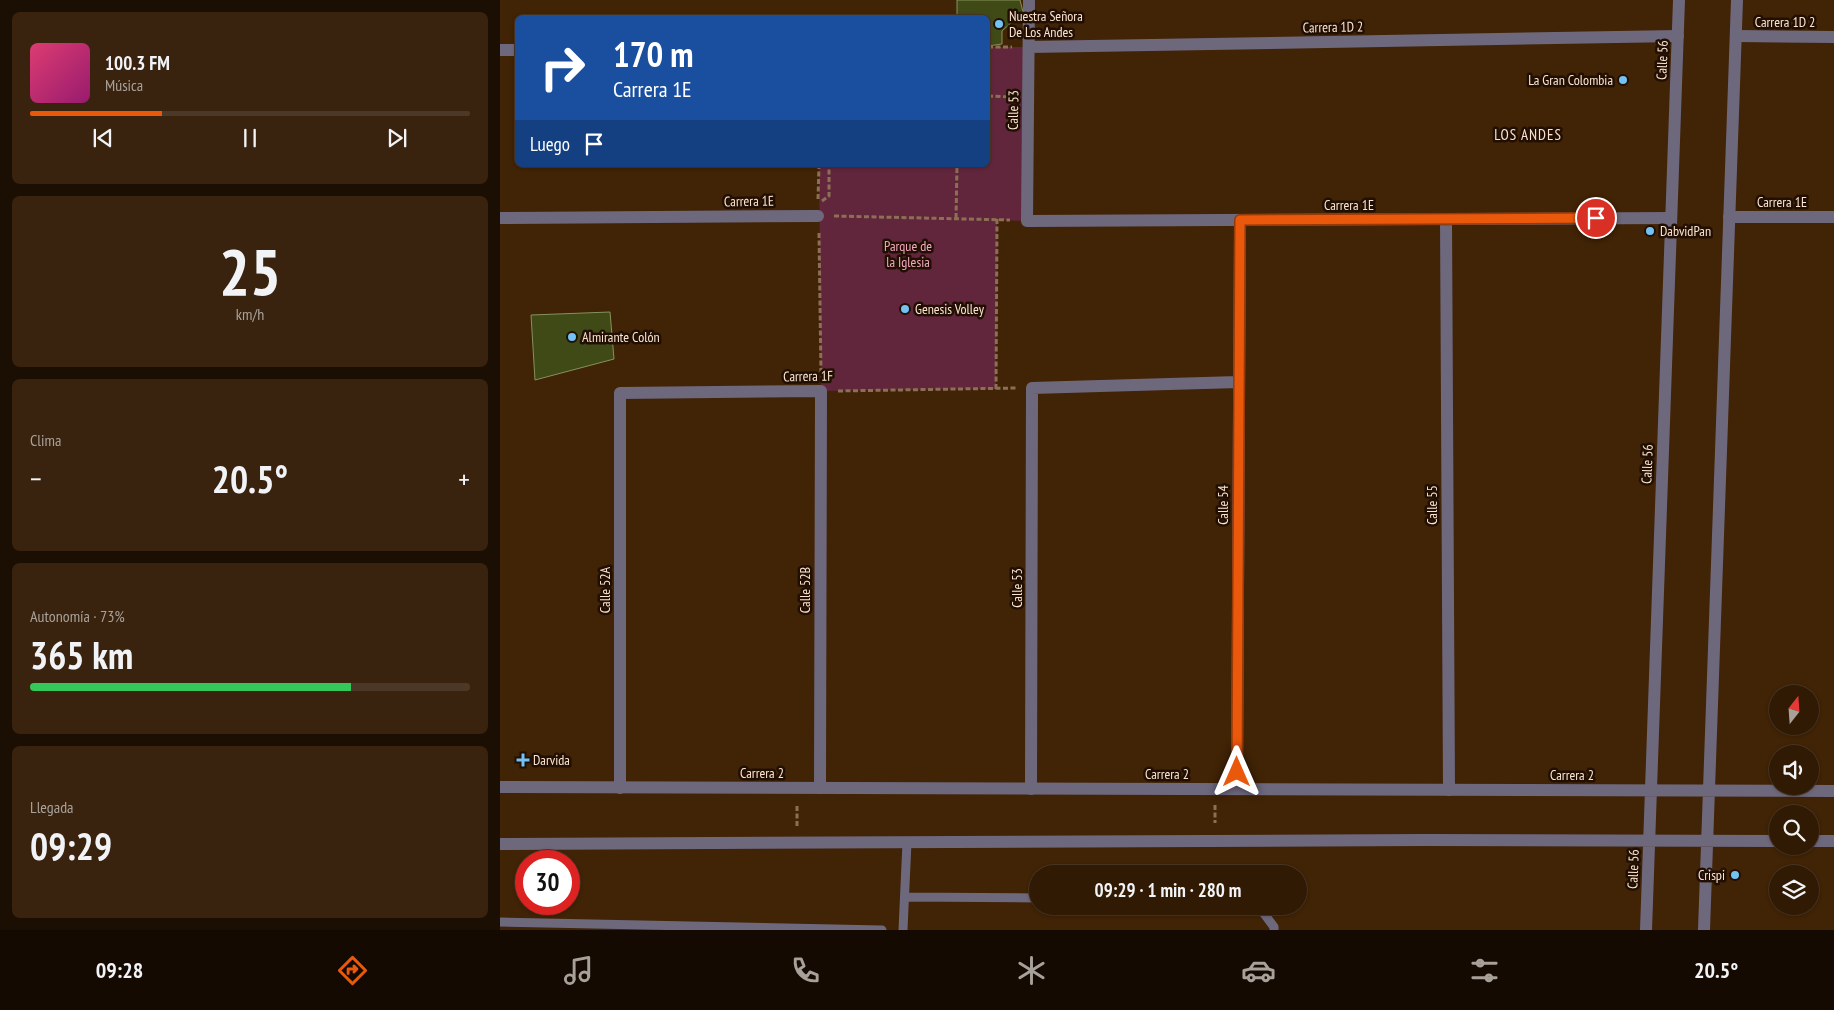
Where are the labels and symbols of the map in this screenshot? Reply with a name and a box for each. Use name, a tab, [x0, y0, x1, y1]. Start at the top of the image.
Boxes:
place label: Nuestra Señora De Los Andes	[1009, 7, 1083, 41]
street label: Carrera 1D 2	[1755, 13, 1815, 31]
street label: Carrera 1D 2	[1303, 17, 1363, 37]
marker: Nuestra Señora De Los Andes	[993, 18, 1005, 30]
street label: Calle 56	[1652, 40, 1672, 80]
place label: La Gran Colombia	[1528, 71, 1613, 89]
marker: La Gran Colombia	[1617, 74, 1629, 86]
street label: Calle 53	[1004, 90, 1022, 130]
district label: LOS ANDES	[1494, 125, 1562, 144]
street label: Carrera 1E	[724, 192, 774, 210]
street label: Carrera 1E	[1757, 193, 1807, 211]
street label: Carrera 1E	[1324, 196, 1374, 214]
pin	[1575, 197, 1617, 239]
place label: DabvidPan	[1660, 222, 1711, 240]
marker: DabvidPan	[1644, 225, 1656, 237]
park label: Parque de la Iglesia	[884, 237, 932, 271]
place label: Genesis Volley	[915, 300, 985, 318]
marker: Genesis Volley	[899, 303, 911, 315]
place label: Almirante Colón	[582, 328, 660, 346]
marker: Almirante Colón	[566, 331, 578, 343]
street label: Carrera 1F	[783, 367, 833, 385]
street label: Calle 56	[1637, 444, 1657, 484]
street label: Calle 54	[1214, 484, 1232, 525]
street label: Calle 55	[1423, 485, 1441, 525]
street label: Calle 52A	[596, 566, 614, 613]
street label: Calle 52B	[796, 567, 814, 613]
street label: Calle 53	[1008, 568, 1026, 608]
north arrow	[1769, 685, 1819, 735]
position arrow	[1210, 745, 1262, 797]
place label: Darvida	[533, 751, 570, 769]
marker: Darvida	[517, 754, 529, 766]
street label: Carrera 2	[740, 764, 784, 782]
street label: Carrera 2	[1145, 765, 1189, 783]
street label: Carrera 2	[1550, 766, 1594, 784]
street label: Calle 56	[1623, 849, 1643, 889]
speed limit sign: 30	[515, 850, 580, 915]
place label: Crispi	[1698, 866, 1725, 884]
marker: Crispi	[1729, 869, 1741, 881]

